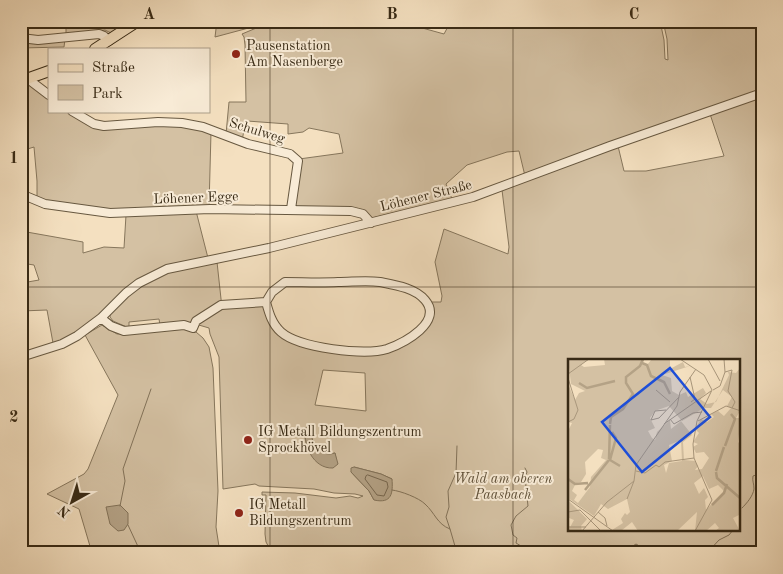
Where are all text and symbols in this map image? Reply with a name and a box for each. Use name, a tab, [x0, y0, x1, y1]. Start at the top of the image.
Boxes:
text: A	[143, 7, 155, 23]
text: B	[386, 7, 398, 23]
text: C	[629, 7, 639, 23]
place label: Pausenstation Am Nasenberge	[246, 39, 343, 69]
legend	[48, 48, 210, 112]
marker: Pausenstation Am Nasenberge	[230, 48, 242, 60]
text: Straße	[92, 61, 135, 76]
text: Park	[92, 87, 123, 102]
street label: Schulweg	[227, 116, 287, 146]
text: 1	[9, 151, 19, 167]
street label: Löhener Straße	[379, 178, 473, 214]
street label: Löhener Egge	[153, 190, 239, 206]
inset map	[568, 359, 740, 532]
text: 2	[9, 410, 19, 426]
place label: IG Metall Bildungszentrum Sprockhövel	[258, 425, 422, 455]
marker: IG Metall Bildungszentrum Sprockhövel	[242, 434, 254, 446]
park label: Wald am oberen Paasbach	[454, 472, 552, 502]
north arrow	[48, 476, 98, 526]
place label: IG Metall Bildungszentrum	[249, 498, 352, 528]
text: N	[56, 502, 73, 520]
marker: IG Metall Bildungszentrum	[233, 507, 245, 519]

